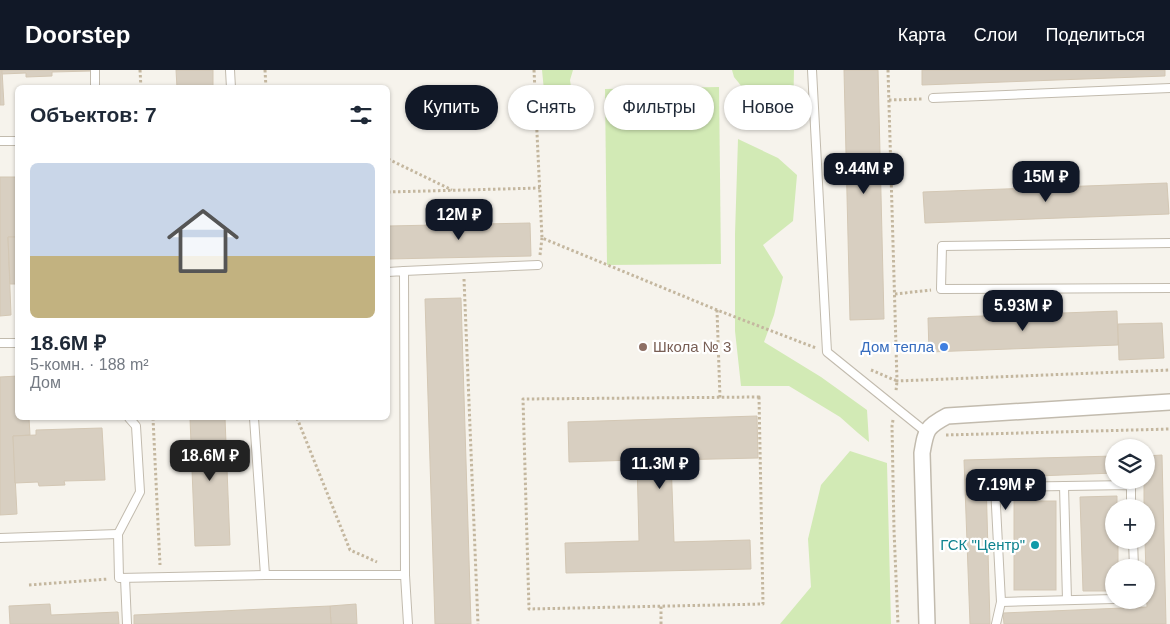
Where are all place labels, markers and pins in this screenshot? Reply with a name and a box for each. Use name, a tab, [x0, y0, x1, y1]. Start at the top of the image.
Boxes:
pin: 9.44M ₽	[818, 152, 910, 195]
pin: 15M ₽	[1011, 160, 1081, 203]
pin: 12M ₽	[424, 198, 494, 241]
pin: 5.93M ₽	[977, 290, 1069, 332]
place label: Школа № 3	[653, 338, 731, 355]
place label: Дом тепла	[861, 338, 935, 355]
marker: Школа № 3	[637, 341, 649, 353]
marker: Дом тепла	[938, 341, 950, 353]
pin: 18.6M ₽	[164, 440, 256, 482]
pin: 11.3M ₽	[614, 448, 706, 490]
pin: 7.19M ₽	[960, 468, 1052, 511]
place label: ГСК "Центр"	[940, 536, 1025, 553]
marker: ГСК "Центр"	[1029, 539, 1041, 551]

